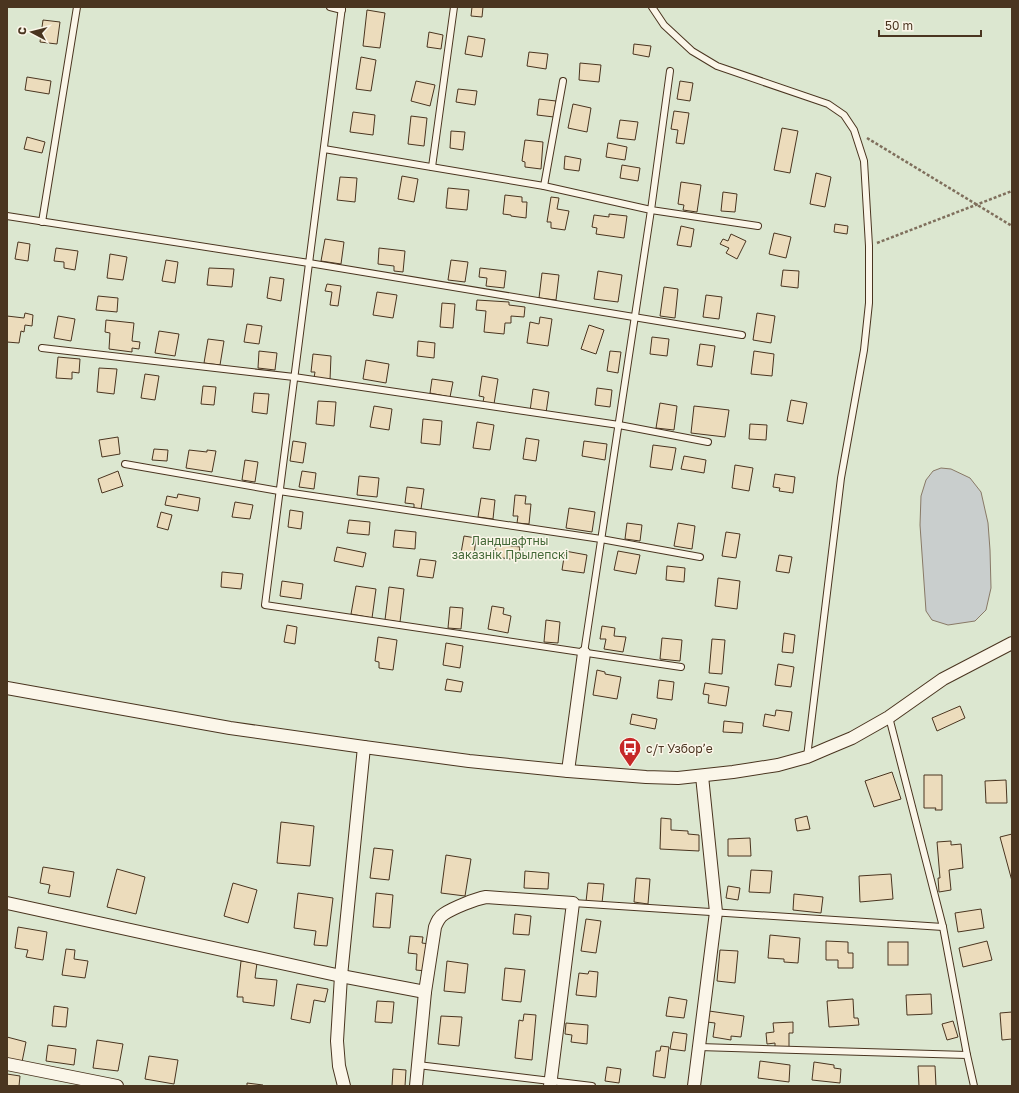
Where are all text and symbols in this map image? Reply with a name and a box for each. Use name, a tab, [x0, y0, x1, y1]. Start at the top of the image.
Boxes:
north arrow	[12, 12, 52, 52]
scale bar	[879, 12, 981, 38]
text: 50 m	[885, 18, 913, 33]
text: С	[15, 26, 29, 35]
park label: Ландшафтны заказнік Прылепскі	[452, 533, 568, 562]
bus stop icon: с/т Узборʼе	[617, 735, 643, 768]
place label: с/т Узборʼе	[646, 741, 713, 756]

